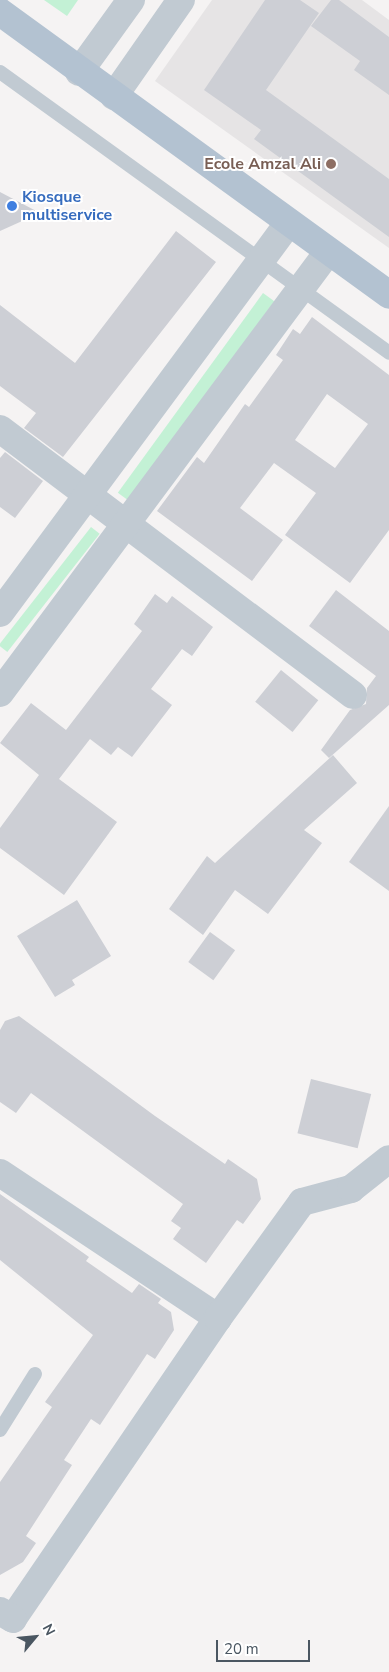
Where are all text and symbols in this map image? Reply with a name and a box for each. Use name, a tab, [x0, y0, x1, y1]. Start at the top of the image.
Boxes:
place label: Ecole Amzal Ali	[204, 154, 321, 174]
marker: Ecole Amzal Ali	[325, 158, 337, 170]
place label: Kiosque multiservice	[22, 187, 112, 225]
marker: Kiosque multiservice	[6, 200, 18, 212]
north arrow	[10, 1612, 60, 1662]
text: N	[38, 1621, 60, 1639]
scale bar	[219, 1630, 313, 1662]
text: 20 m	[224, 1639, 259, 1659]

